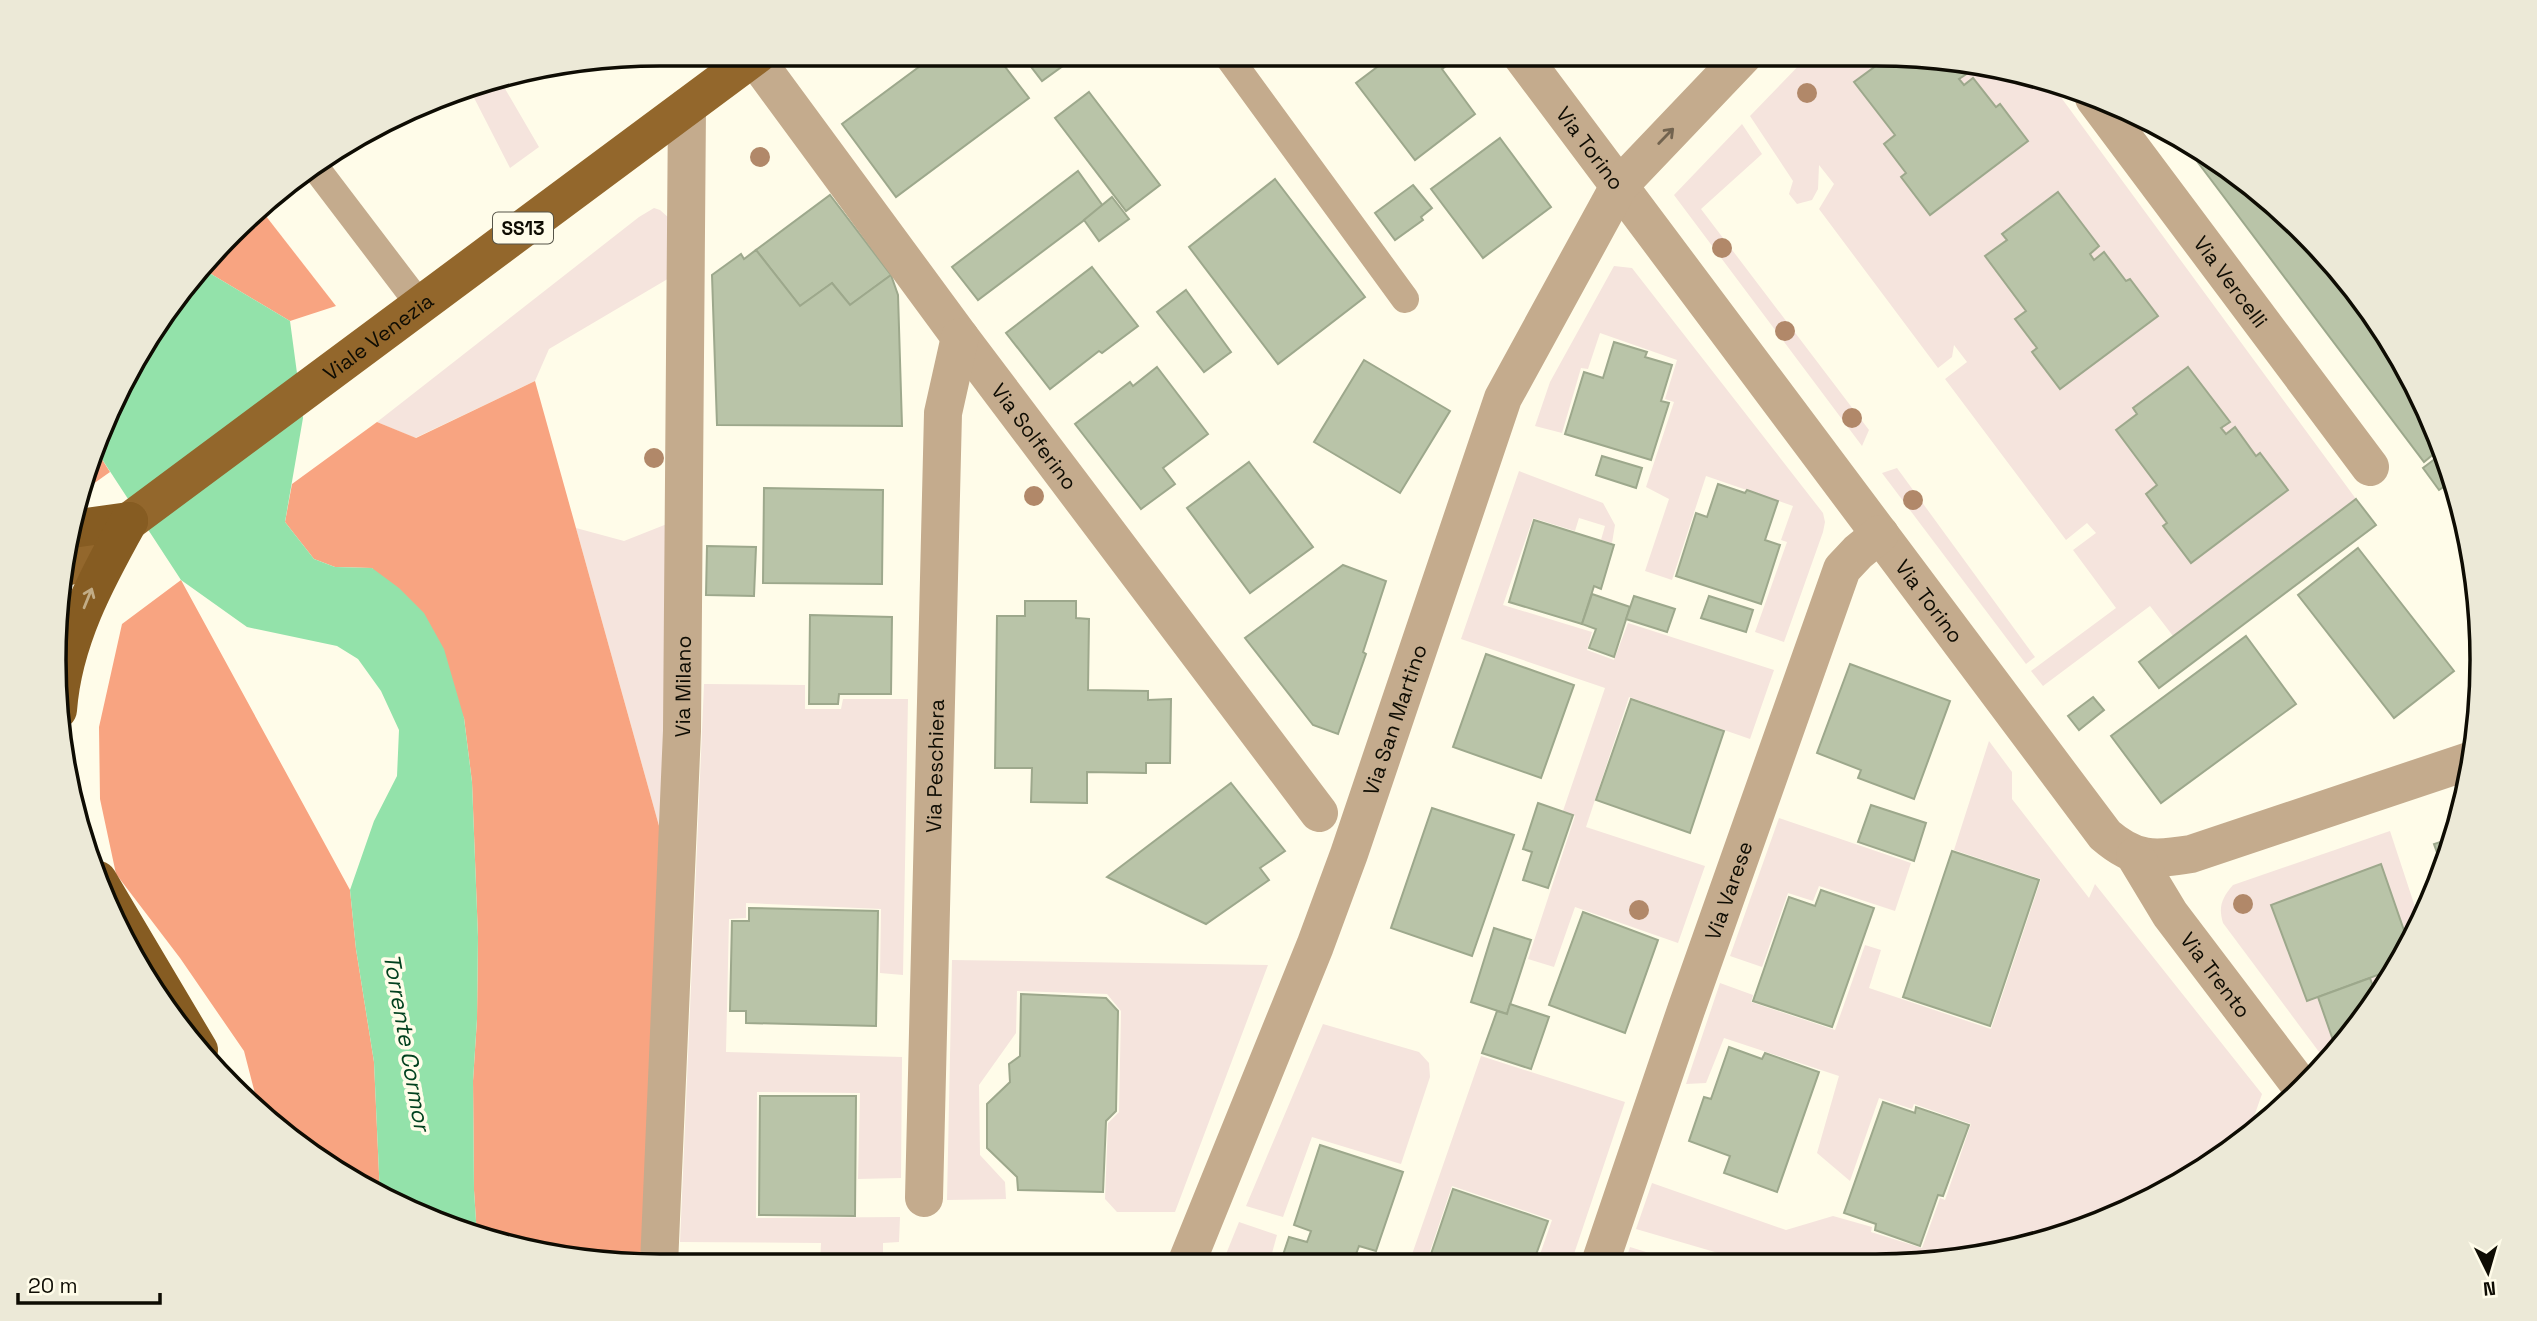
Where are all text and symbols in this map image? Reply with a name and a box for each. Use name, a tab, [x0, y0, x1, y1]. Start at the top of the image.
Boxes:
street label: Via Torino	[1551, 101, 1630, 195]
one-way arrow	[1657, 128, 1674, 146]
road number: SS13	[493, 212, 553, 244]
street label: Via Vercelli	[2188, 230, 2274, 333]
street label: Viale Venezia	[317, 287, 439, 386]
street label: Via Solferino	[986, 378, 1084, 495]
street label: Via Torino	[1890, 554, 1970, 648]
one-way arrow	[83, 587, 96, 609]
street label: Via Milano	[668, 635, 696, 738]
street label: Via San Martino	[1356, 641, 1432, 799]
street label: Via Peschiera	[919, 699, 950, 833]
street label: Via Varese	[1698, 837, 1758, 944]
street label: Via Trento	[2175, 926, 2257, 1023]
water label: Torrente Cormor	[377, 951, 438, 1135]
north arrow	[2453, 1237, 2523, 1307]
scale bar	[18, 1262, 159, 1306]
text: 20 m	[28, 1272, 78, 1299]
text: N	[2482, 1275, 2497, 1301]

